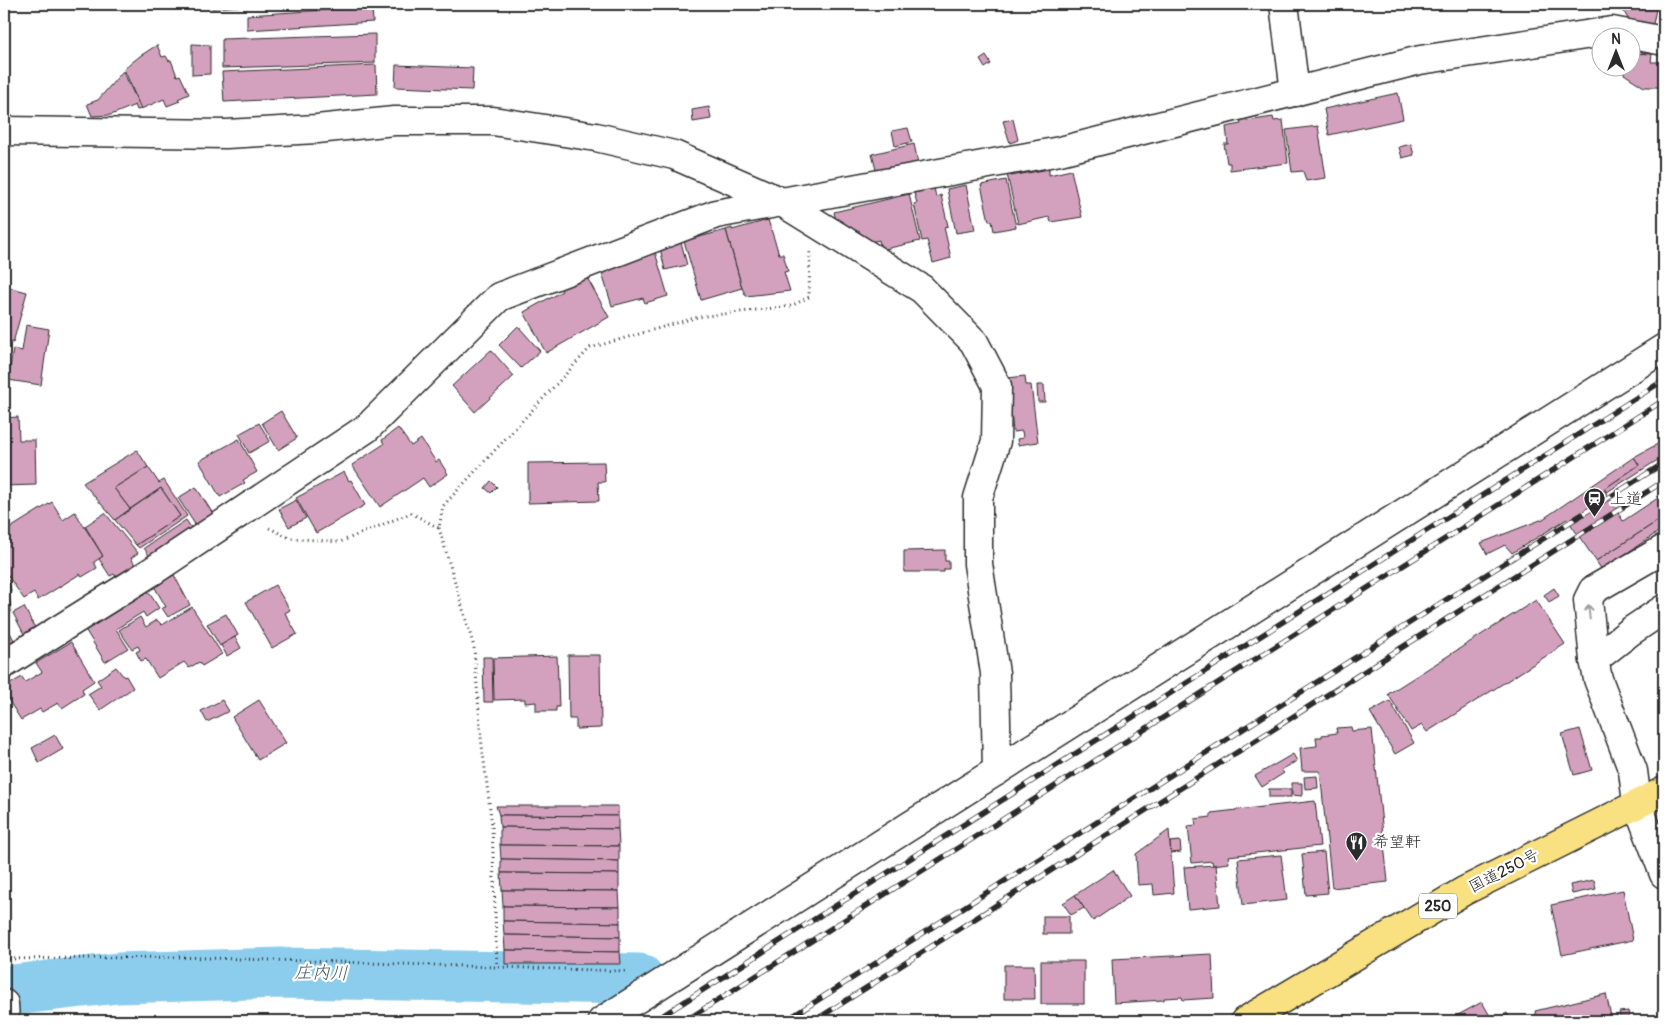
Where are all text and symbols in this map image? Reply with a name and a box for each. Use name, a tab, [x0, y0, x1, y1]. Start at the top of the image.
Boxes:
north arrow	[1590, 28, 1640, 78]
text: N	[1611, 31, 1621, 48]
station icon: 上道	[1582, 487, 1606, 518]
place label: 上道	[1610, 489, 1642, 509]
one-way arrow	[1584, 604, 1594, 620]
restaurant icon: 希望軒	[1345, 830, 1369, 861]
place label: 希望軒	[1373, 832, 1421, 852]
street label: 国道250号	[1465, 845, 1543, 897]
road number: 250	[1419, 894, 1457, 918]
water label: 庄内川	[294, 961, 348, 985]

